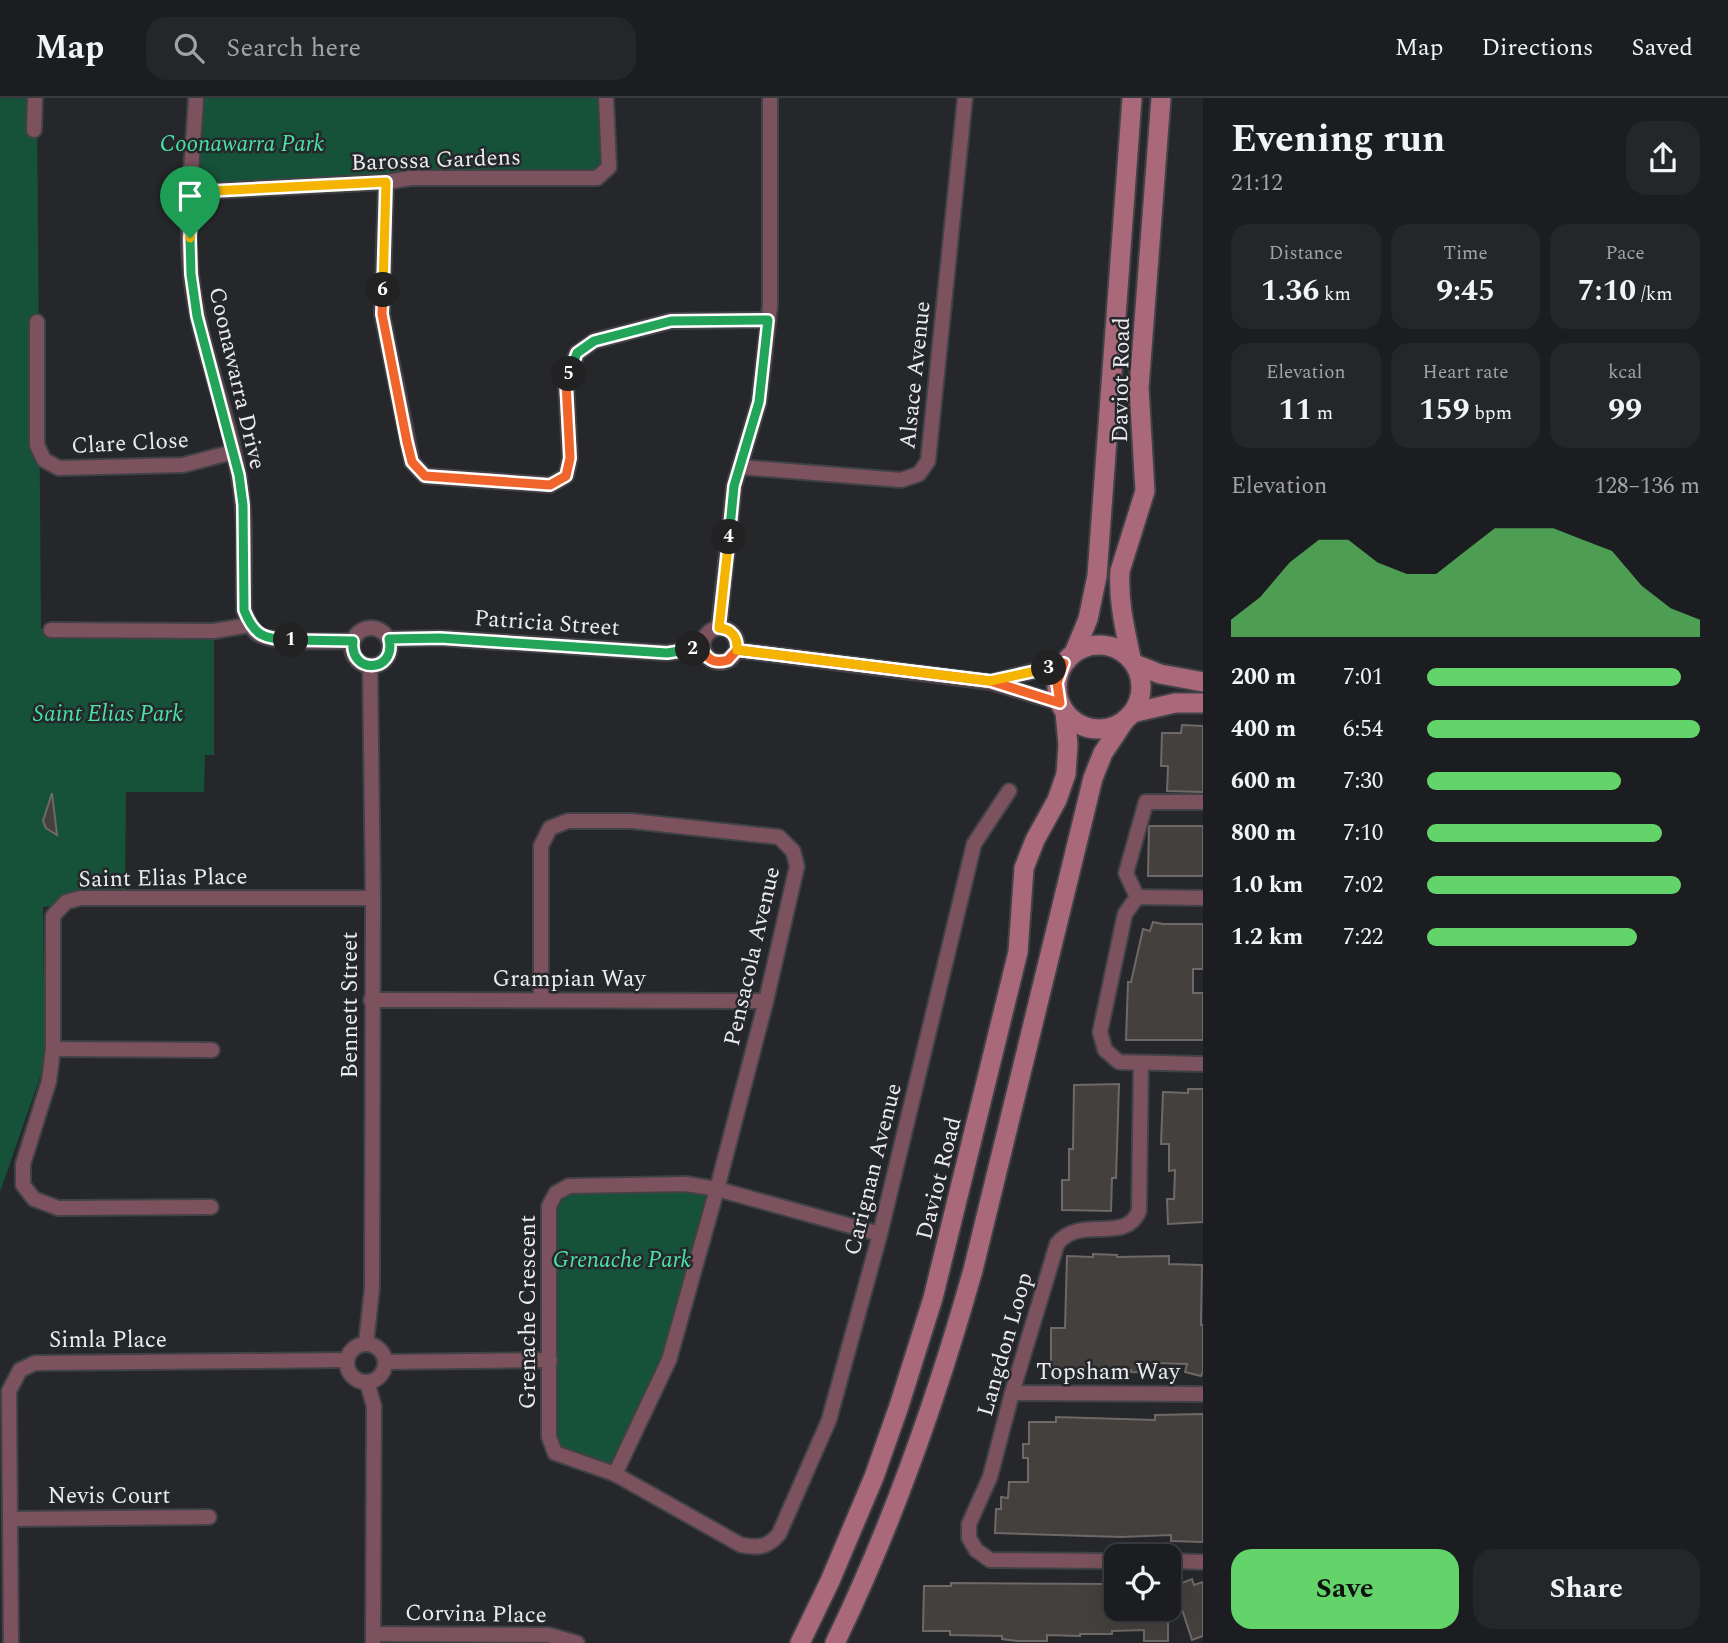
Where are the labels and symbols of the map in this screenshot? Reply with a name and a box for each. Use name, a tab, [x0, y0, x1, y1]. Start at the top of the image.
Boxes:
park label: Coonawarra Park	[160, 127, 325, 162]
street label: Barossa Gardens	[351, 140, 522, 181]
pin	[160, 166, 220, 238]
pin: 6	[366, 272, 400, 308]
street label: Coonawarra Drive	[199, 284, 275, 473]
street label: Alsace Avenue	[890, 299, 941, 451]
street label: Daviot Road	[1103, 317, 1140, 443]
pin: 5	[552, 356, 586, 392]
street label: Clare Close	[70, 423, 190, 464]
pin: 4	[712, 520, 746, 555]
street label: Patricia Street	[473, 601, 621, 646]
pin: 1	[274, 622, 308, 658]
pin: 2	[676, 632, 710, 666]
pin: 3	[1032, 650, 1066, 686]
park label: Saint Elias Park	[33, 697, 183, 732]
street label: Saint Elias Place	[78, 860, 248, 897]
street label: Pensacola Avenue	[715, 863, 790, 1049]
street label: Bennett Street	[333, 932, 368, 1078]
street label: Grampian Way	[493, 962, 646, 997]
street label: Carignan Avenue	[835, 1080, 912, 1259]
street label: Daviot Road	[907, 1113, 972, 1243]
street label: Grenache Crescent	[511, 1215, 546, 1409]
park label: Grenache Park	[553, 1243, 692, 1278]
street label: Langdon Loop	[968, 1268, 1043, 1421]
street label: Simla Place	[49, 1323, 167, 1358]
street label: Topsham Way	[1036, 1355, 1181, 1390]
street label: Nevis Court	[48, 1479, 170, 1514]
street label: Corvina Place	[405, 1596, 547, 1633]

